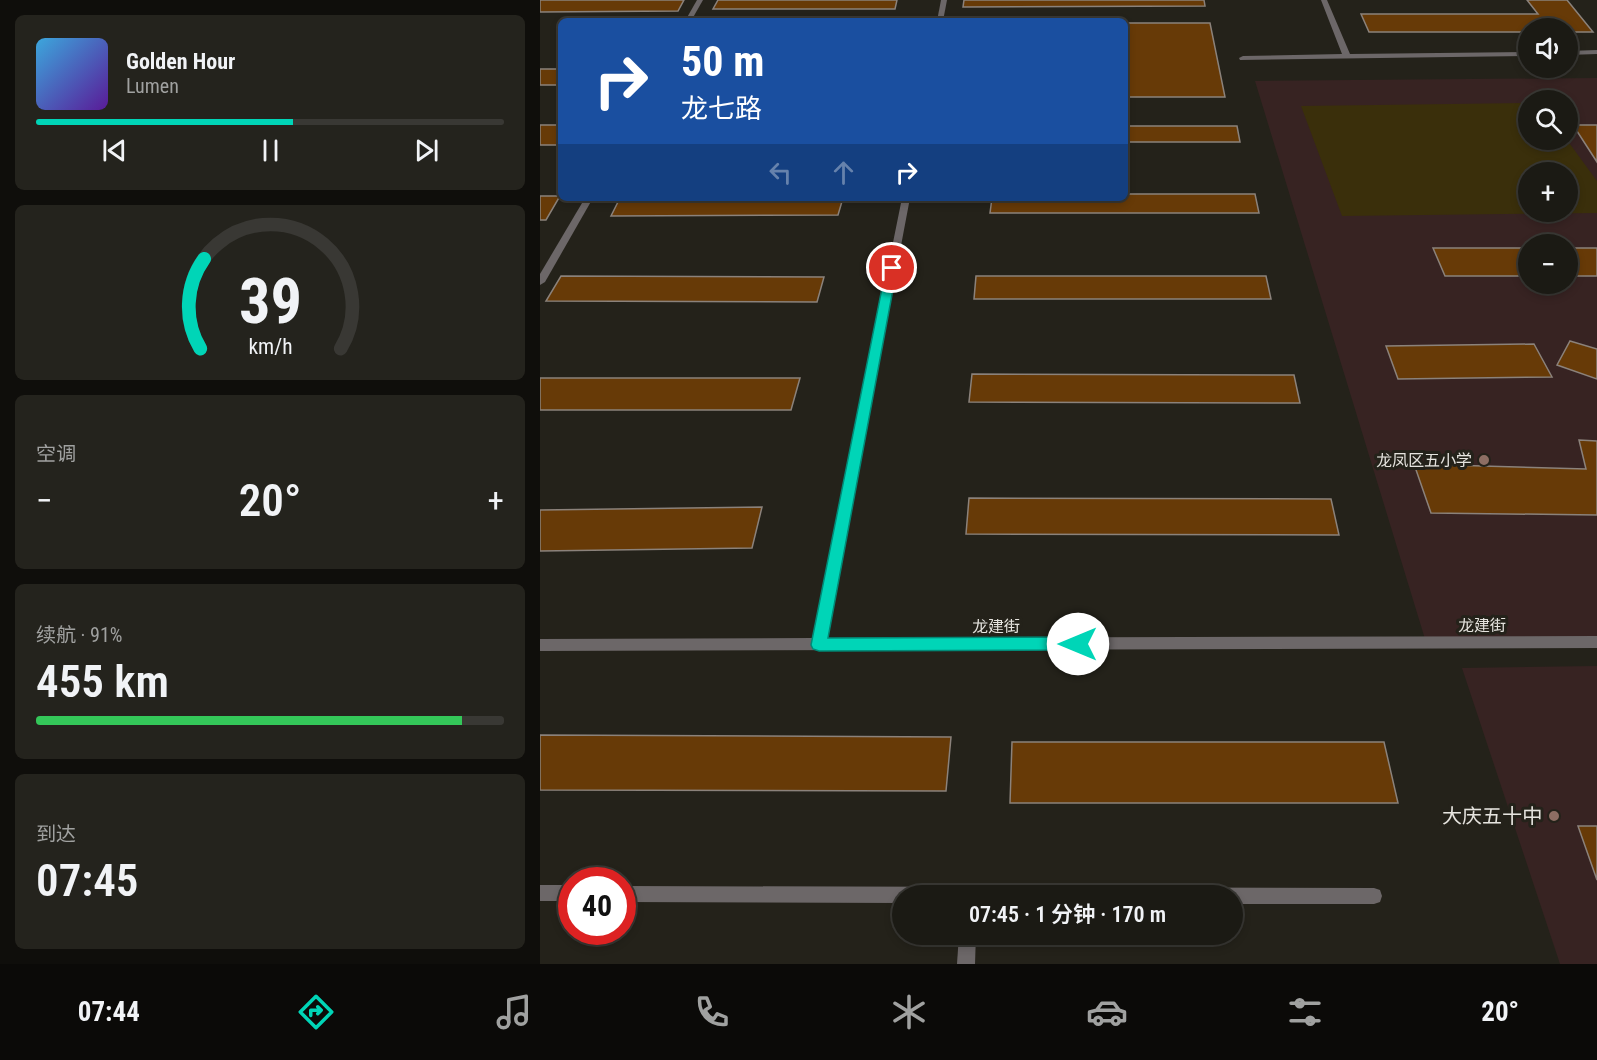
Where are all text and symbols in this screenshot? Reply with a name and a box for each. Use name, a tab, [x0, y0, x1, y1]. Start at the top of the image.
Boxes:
map controls	[1518, 18, 1578, 294]
button: sound	[1518, 18, 1578, 78]
text: 50 m	[681, 37, 764, 86]
icon: right	[582, 42, 660, 120]
text: Golden Hour	[126, 49, 235, 74]
text: Lumen	[126, 74, 179, 98]
button: search	[1518, 90, 1578, 150]
text: 龙七路	[681, 93, 762, 125]
icon: previous	[98, 134, 131, 167]
icon: pause	[254, 134, 287, 167]
icon: next	[410, 134, 443, 167]
icon: left	[764, 156, 797, 189]
icon: ahead	[827, 156, 860, 189]
icon: right	[890, 156, 923, 189]
button: +	[1518, 162, 1578, 222]
button: −	[1518, 234, 1578, 294]
pin	[866, 242, 917, 293]
icon: arrive	[875, 251, 908, 284]
text: 39	[238, 265, 302, 338]
text: km/h	[248, 335, 292, 360]
text: 空调	[36, 442, 76, 466]
place label: 龙凤区五小学	[1376, 451, 1472, 470]
marker: 龙凤区五小学	[1477, 453, 1491, 467]
text: 20°	[239, 474, 301, 527]
text: −	[36, 481, 53, 520]
text: +	[488, 481, 504, 520]
position arrow	[1046, 612, 1110, 676]
street label: 龙建街	[1458, 616, 1506, 635]
street label: 龙建街	[972, 617, 1020, 636]
text: 续航 · 91%	[36, 623, 122, 647]
text: 455 km	[36, 655, 169, 708]
place label: 大庆五十中	[1442, 804, 1542, 828]
marker: 大庆五十中	[1547, 809, 1561, 823]
text: 到达	[36, 822, 76, 846]
text: 07:45	[36, 854, 138, 907]
speed limit sign: 40	[558, 867, 636, 945]
text: 07:45 · 1 分钟 · 170 m	[969, 902, 1166, 927]
icon: directions	[295, 991, 337, 1033]
icon: music	[493, 991, 535, 1033]
icon: phone	[691, 991, 733, 1033]
icon: climate	[888, 991, 930, 1033]
icon: car	[1086, 991, 1128, 1033]
icon: filters	[1284, 991, 1326, 1033]
text: 07:44	[78, 996, 140, 1028]
text: 20°	[1481, 996, 1519, 1028]

